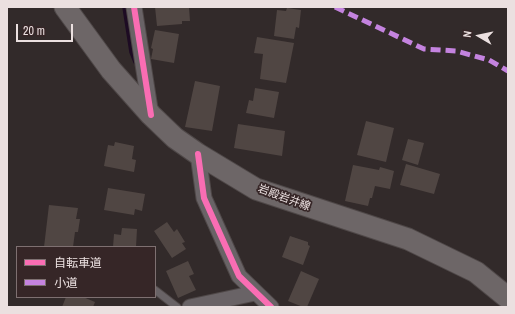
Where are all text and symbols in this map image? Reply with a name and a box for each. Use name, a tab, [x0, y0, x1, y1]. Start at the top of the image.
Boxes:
scale bar	[18, 16, 75, 42]
north arrow	[459, 16, 499, 56]
text: 20 m	[23, 23, 45, 39]
text: N	[460, 30, 475, 38]
street label: 岩殿岩井線	[256, 182, 312, 214]
legend	[16, 246, 156, 298]
text: 自転車道	[54, 255, 102, 271]
text: 小道	[54, 275, 78, 291]

